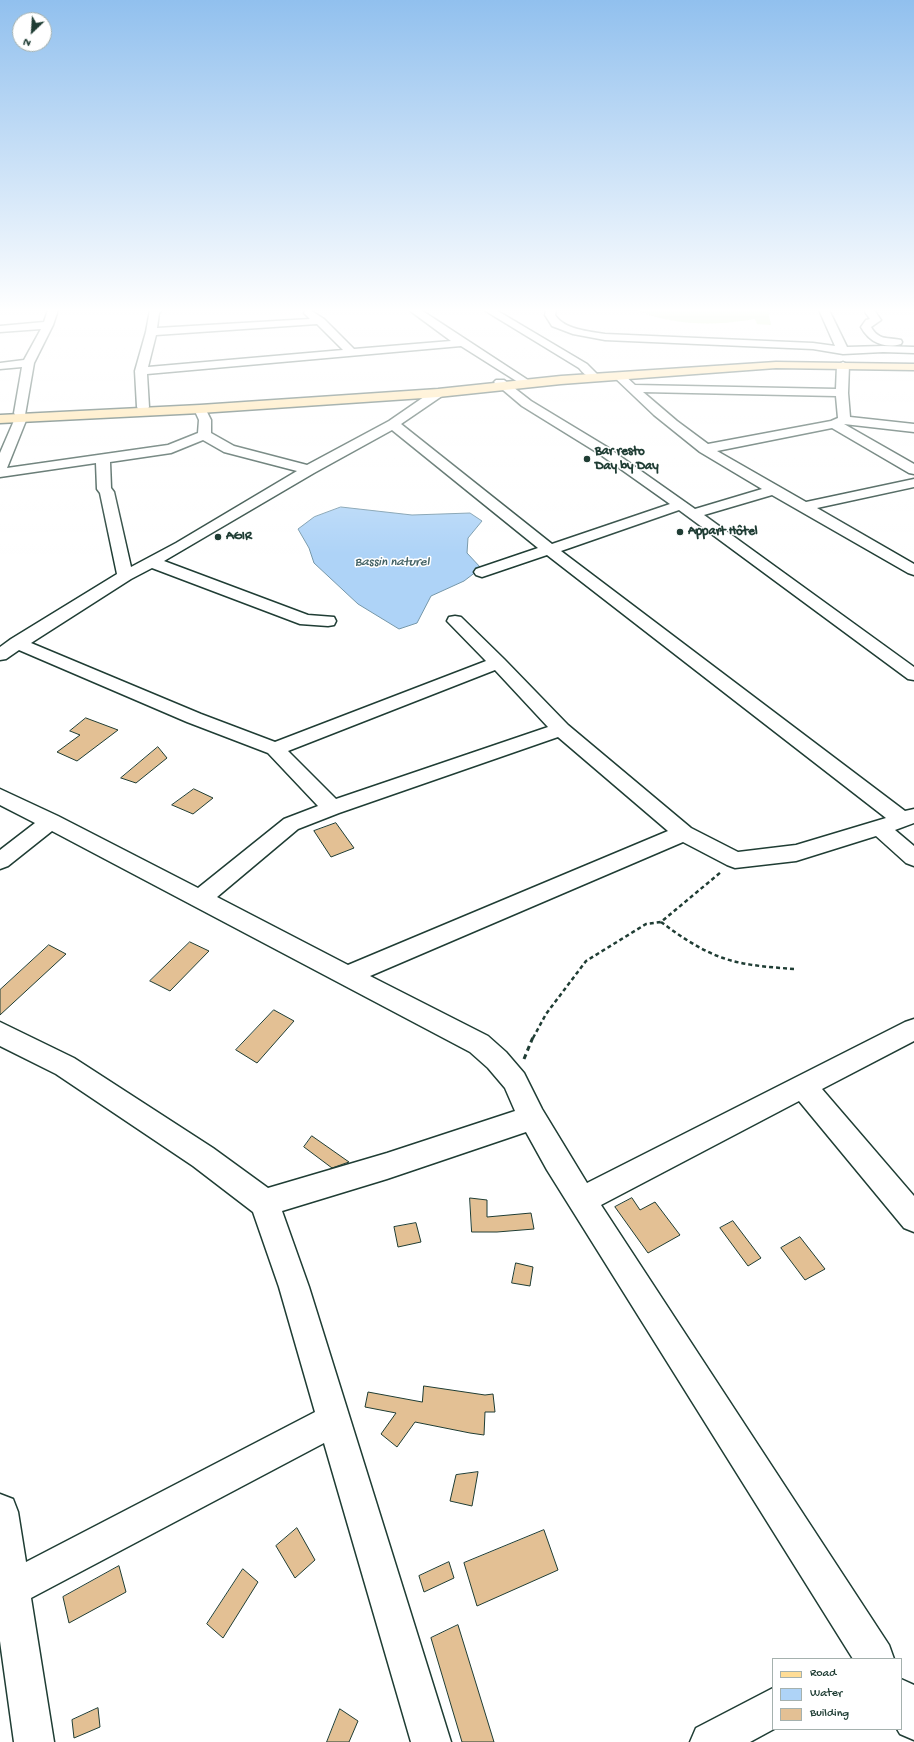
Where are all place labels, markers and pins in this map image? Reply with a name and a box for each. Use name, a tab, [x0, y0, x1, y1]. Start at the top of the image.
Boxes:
place label: Bar resto Day by Day	[595, 444, 659, 475]
marker: Bar resto Day by Day	[582, 454, 592, 464]
place label: Appart Hôtel	[688, 524, 758, 540]
marker: Appart Hôtel	[675, 527, 685, 537]
place label: AGIR	[226, 529, 252, 545]
marker: AGIR	[213, 532, 223, 542]

